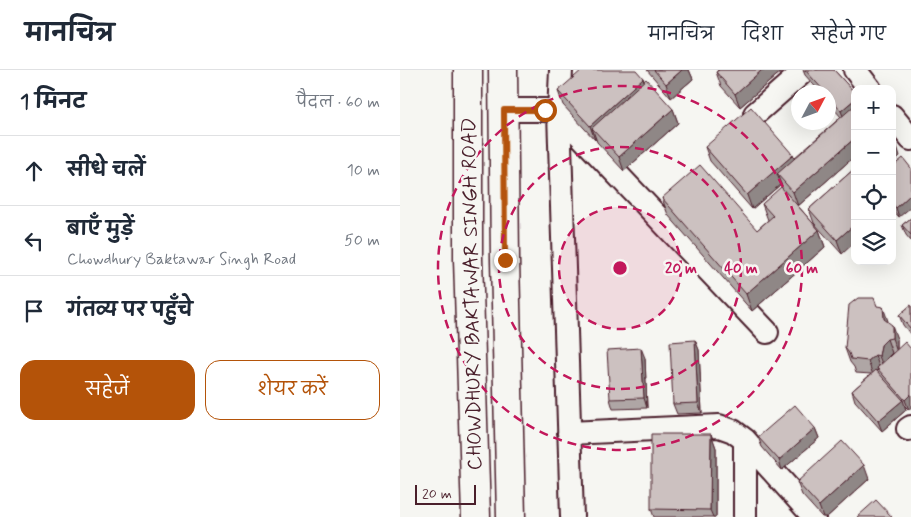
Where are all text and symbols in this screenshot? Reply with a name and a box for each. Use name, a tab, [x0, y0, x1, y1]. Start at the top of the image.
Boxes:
text: मानचित्र	[25, 19, 114, 50]
text: मानचित्र	[648, 23, 714, 47]
text: दिशा	[742, 23, 783, 47]
text: सहेजे गए	[811, 23, 886, 47]
north arrow	[791, 85, 836, 130]
map controls	[851, 85, 896, 265]
button: +	[851, 85, 896, 130]
text: 1 मिनट	[20, 88, 86, 116]
text: पैदल · 60 m	[296, 92, 380, 113]
route start	[534, 99, 557, 122]
street label: CHOWDHURY BAKTAWAR SINGH ROAD	[456, 117, 489, 471]
button: −	[851, 130, 896, 175]
icon: ahead	[20, 157, 48, 185]
text: सीधे चलें	[67, 158, 145, 183]
text: 10 m	[347, 160, 380, 181]
button: locate	[851, 175, 896, 220]
text: बाएँ मुड़ें	[67, 217, 134, 242]
button: layers	[851, 220, 896, 265]
icon: left	[20, 227, 48, 255]
text: 50 m	[344, 230, 380, 251]
text: Chowdhury Baktawar Singh Road	[67, 249, 296, 270]
route end	[494, 249, 517, 272]
centre of rings	[611, 259, 629, 277]
text: 20 m	[665, 259, 697, 279]
text: 40 m	[724, 259, 758, 279]
text: 60 m	[786, 259, 818, 279]
icon: arrive	[20, 297, 48, 325]
text: गंतव्य पर पहुँचे	[67, 298, 193, 323]
button: सहेजें	[20, 360, 195, 420]
button: शेयर करें	[205, 360, 380, 420]
scale bar	[415, 482, 476, 505]
text: 20 m	[422, 485, 452, 503]

